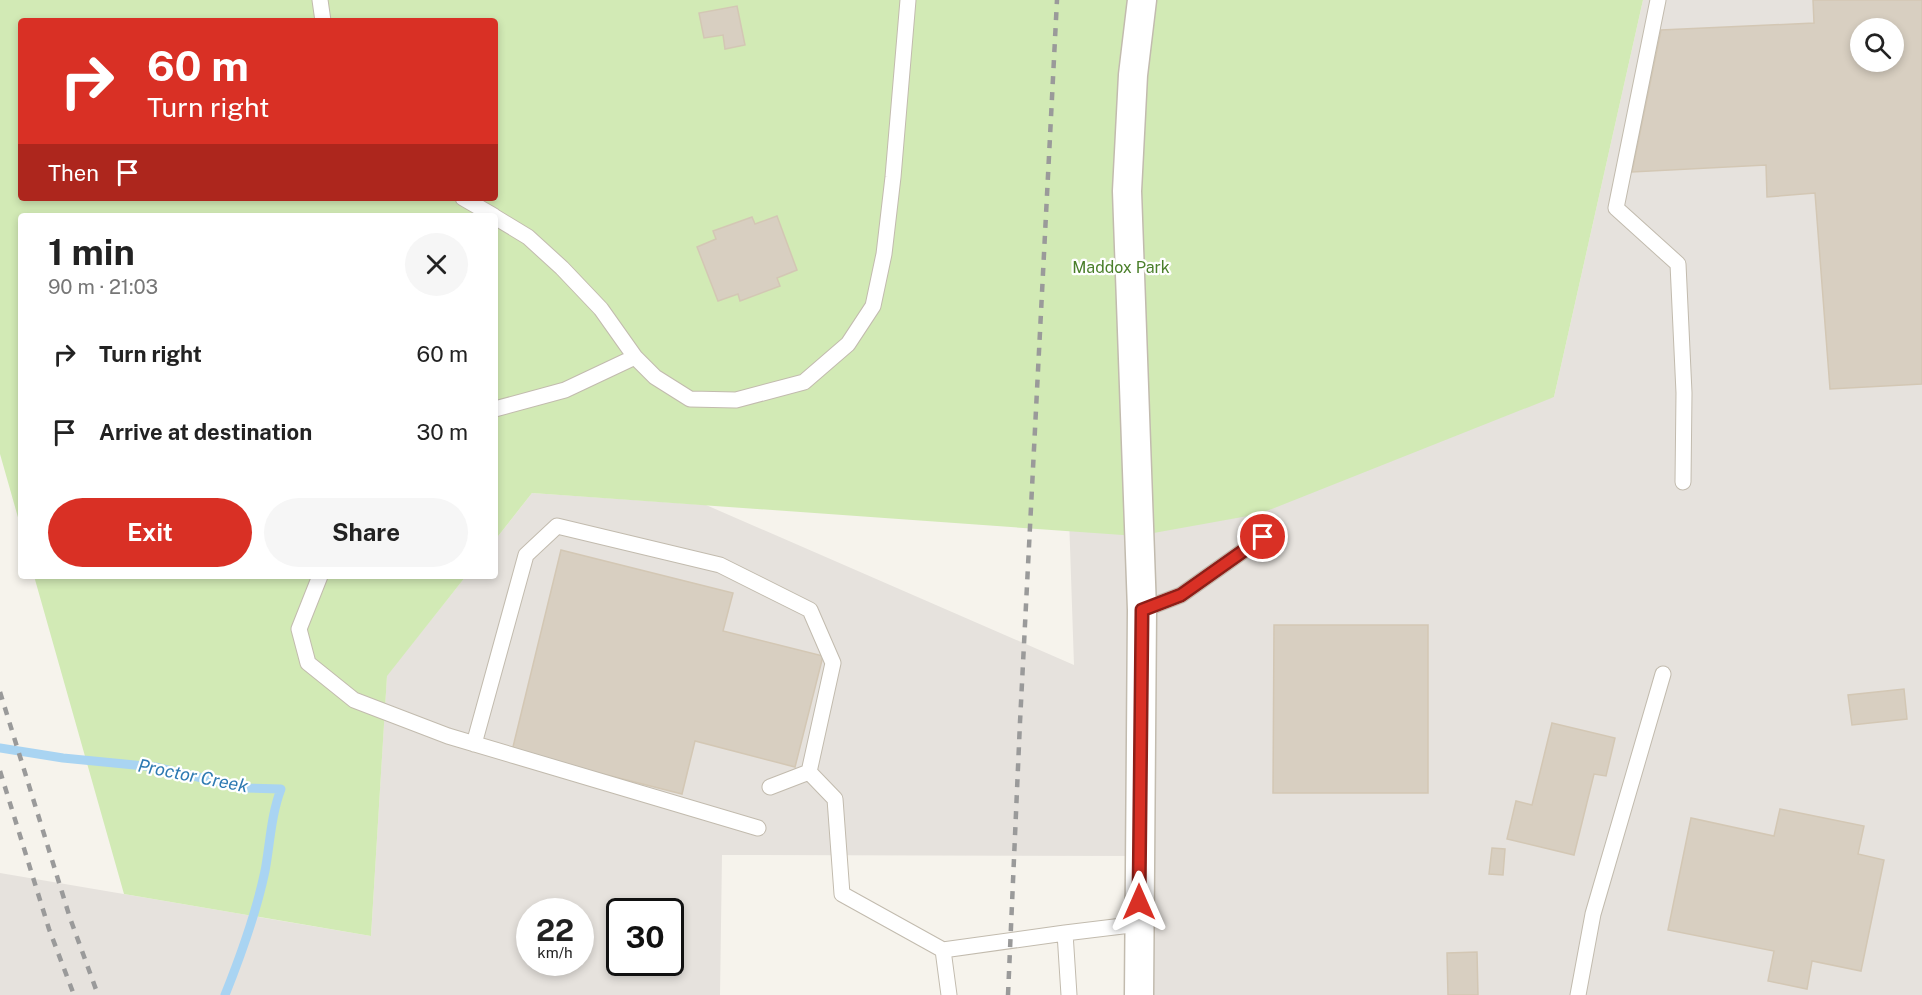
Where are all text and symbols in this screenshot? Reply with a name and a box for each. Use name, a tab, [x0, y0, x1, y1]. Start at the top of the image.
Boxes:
map controls	[1850, 18, 1904, 72]
button: search	[1850, 18, 1904, 72]
text: 60 m	[147, 41, 249, 90]
icon: right	[48, 42, 126, 120]
text: Turn right	[147, 91, 270, 123]
icon: arrive	[111, 156, 144, 189]
text: Then	[48, 160, 99, 186]
text: 1 min	[48, 231, 135, 273]
button: close	[405, 233, 468, 296]
park label: Maddox Park	[1072, 258, 1170, 277]
text: 90 m · 21:03	[48, 275, 158, 299]
icon: right	[48, 338, 81, 371]
text: Turn right	[99, 341, 202, 367]
text: 60 m	[417, 341, 468, 367]
icon: arrive	[48, 416, 81, 449]
text: Arrive at destination	[99, 419, 312, 445]
text: 30 m	[416, 419, 468, 445]
button: Exit	[48, 498, 252, 567]
button: Share	[264, 498, 468, 567]
pin	[1237, 511, 1288, 562]
icon: arrive	[1246, 520, 1279, 553]
water label: Proctor Creek	[136, 755, 250, 797]
position arrow	[1107, 870, 1171, 934]
speed limit sign: 30	[606, 898, 684, 976]
text: 22	[536, 912, 574, 948]
text: km/h	[537, 944, 573, 961]

